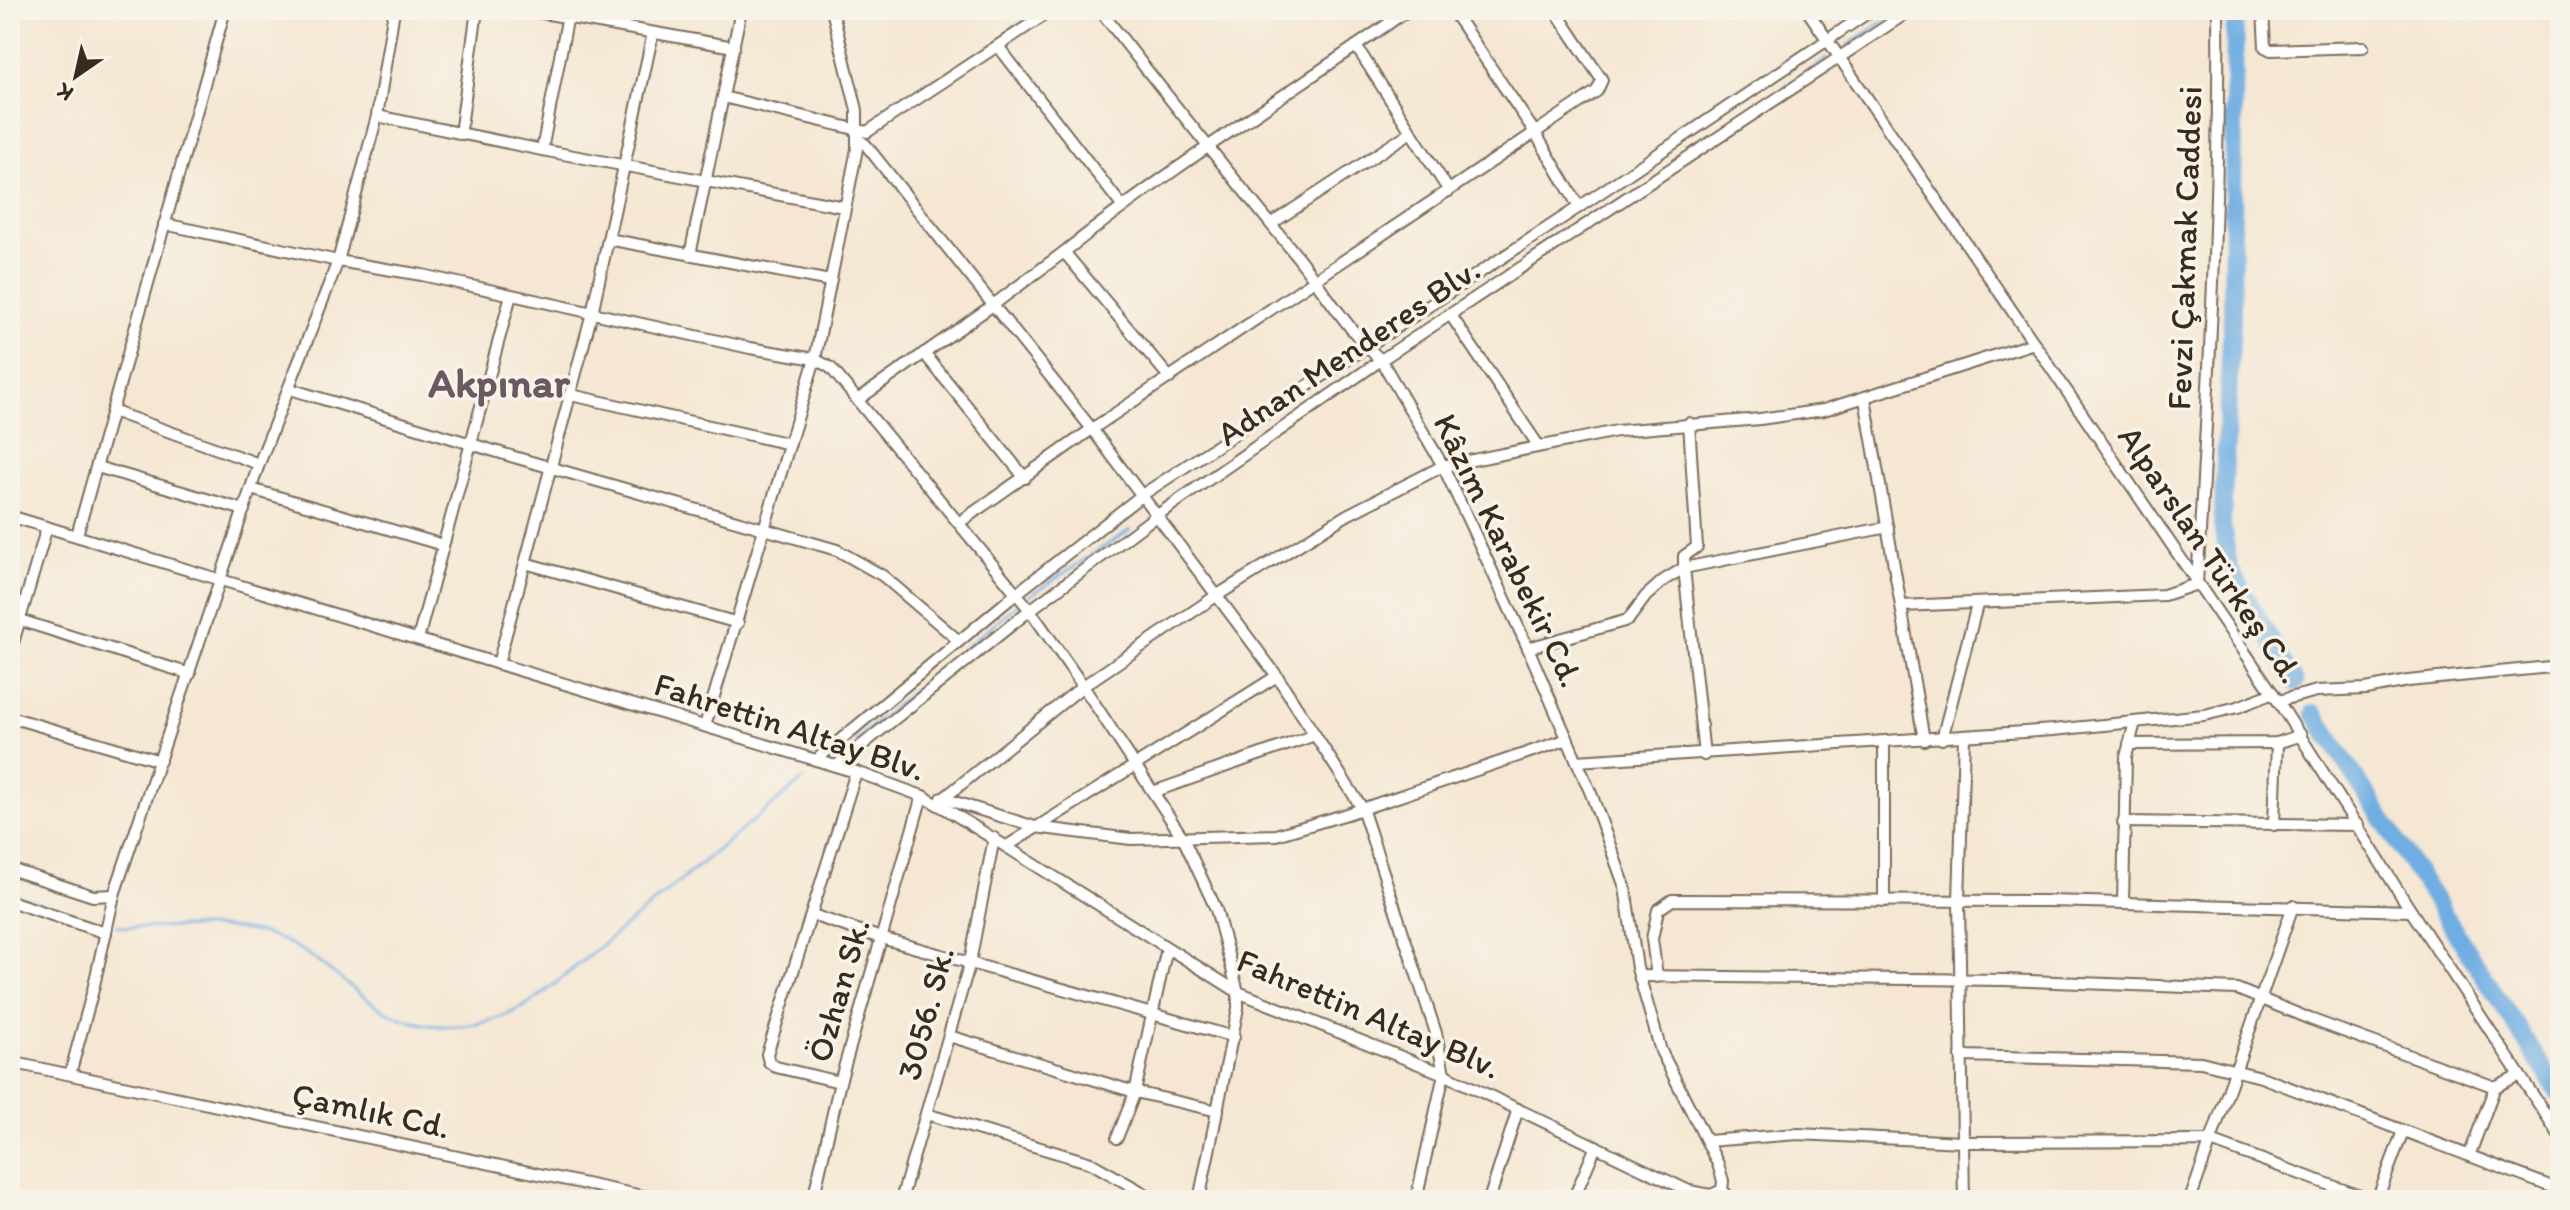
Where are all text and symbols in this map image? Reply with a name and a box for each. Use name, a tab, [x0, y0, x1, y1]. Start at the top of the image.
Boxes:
north arrow	[36, 36, 116, 116]
text: K	[51, 77, 78, 107]
street label: Fevzi Çakmak Caddesi	[2158, 85, 2211, 411]
street label: Adnan Menderes Blv.	[1209, 248, 1487, 455]
district label: Akpınar	[428, 357, 571, 408]
street label: Kâzım Karabekir Cd.	[1425, 407, 1592, 693]
street label: Alparslan Türkeş Cd.	[2109, 418, 2312, 691]
street label: Fahrettin Altay Blv.	[649, 663, 930, 790]
street label: Özhan Sk.	[798, 914, 879, 1067]
street label: Fahrettin Altay Blv.	[1231, 939, 1507, 1087]
street label: 3056. Sk.	[888, 942, 963, 1084]
street label: Çamlık Cd.	[288, 1074, 453, 1147]

